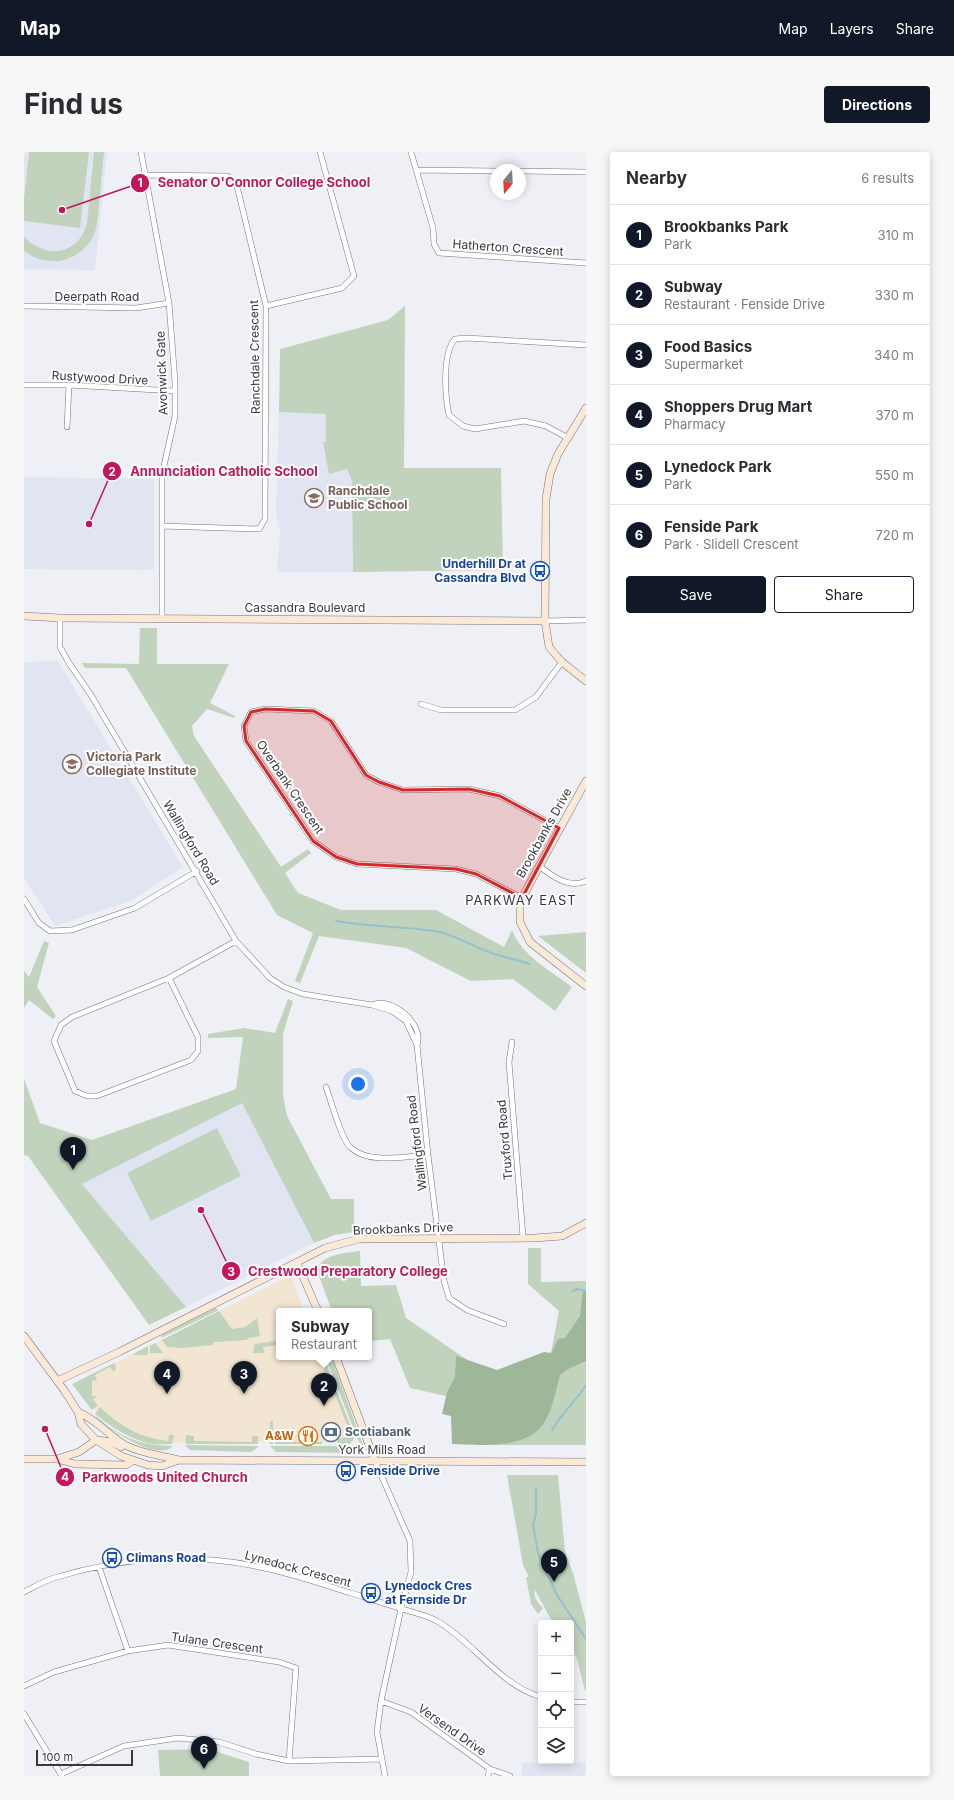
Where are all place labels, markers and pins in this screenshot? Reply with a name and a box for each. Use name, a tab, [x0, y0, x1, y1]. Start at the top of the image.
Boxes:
callout: Senator O'Connor College School	[130, 170, 378, 195]
callout: Annunciation Catholic School	[102, 459, 326, 484]
place label: Ranchdale Public School	[328, 483, 408, 512]
school or university icon: Ranchdale Public School	[303, 487, 325, 509]
place label: Underhill Dr at Cassandra Blvd	[434, 556, 527, 585]
bus stop icon: Underhill Dr at Cassandra Blvd	[529, 560, 551, 582]
place label: Victoria Park Collegiate Institute	[86, 749, 196, 778]
school or university icon: Victoria Park Collegiate Institute	[61, 753, 83, 775]
pin: 1	[60, 1137, 86, 1170]
callout: Crestwood Preparatory College	[221, 1259, 456, 1284]
pin: 4	[154, 1361, 180, 1394]
pin: 3	[231, 1361, 257, 1394]
pin: 2	[311, 1373, 337, 1406]
bank icon: Scotiabank	[320, 1421, 342, 1443]
place label: Scotiabank	[345, 1424, 411, 1439]
restaurant icon: A&W	[297, 1425, 319, 1447]
place label: A&W	[265, 1428, 295, 1443]
bus stop icon: Fenside Drive	[335, 1460, 357, 1482]
place label: Fenside Drive	[360, 1463, 440, 1478]
callout: Parkwoods United Church	[55, 1465, 256, 1490]
bus stop icon: Climans Road	[101, 1547, 123, 1569]
pin: 5	[541, 1549, 567, 1582]
place label: Climans Road	[126, 1550, 206, 1565]
place label: Lynedock Cres at Fernside Dr	[385, 1578, 472, 1607]
bus stop icon: Lynedock Cres at Fernside Dr	[360, 1582, 382, 1604]
pin: 6	[191, 1736, 217, 1769]

